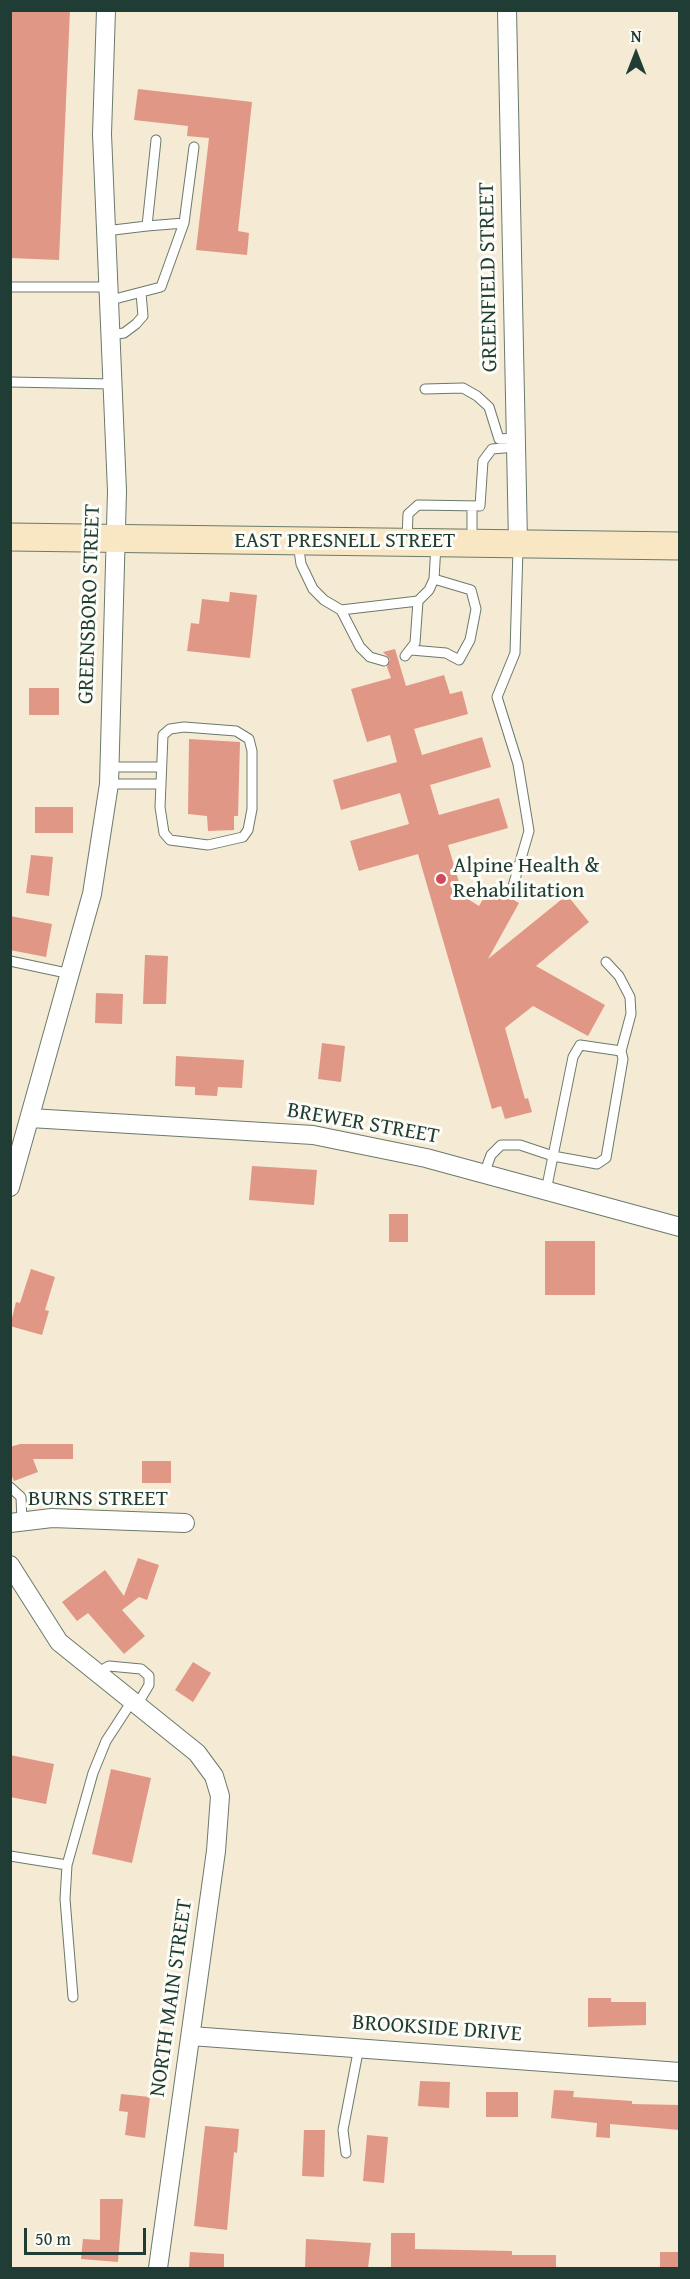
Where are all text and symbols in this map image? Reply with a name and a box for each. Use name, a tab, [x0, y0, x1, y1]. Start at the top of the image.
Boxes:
north arrow	[606, 24, 666, 84]
text: N	[631, 24, 641, 48]
street label: GREENFIELD STREET	[474, 182, 504, 372]
street label: GREENSBORO STREET	[73, 504, 107, 704]
street label: EAST PRESNELL STREET	[235, 528, 455, 554]
place label: Alpine Health & Rehabilitation	[453, 853, 599, 904]
marker: Alpine Health & Rehabilitation	[434, 872, 448, 886]
street label: BREWER STREET	[285, 1098, 441, 1150]
street label: BURNS STREET	[28, 1486, 168, 1512]
street label: NORTH MAIN STREET	[145, 1897, 199, 2099]
street label: BROOKSIDE DRIVE	[351, 2010, 523, 2048]
scale bar	[27, 2216, 148, 2254]
text: 50 m	[35, 2225, 71, 2252]

